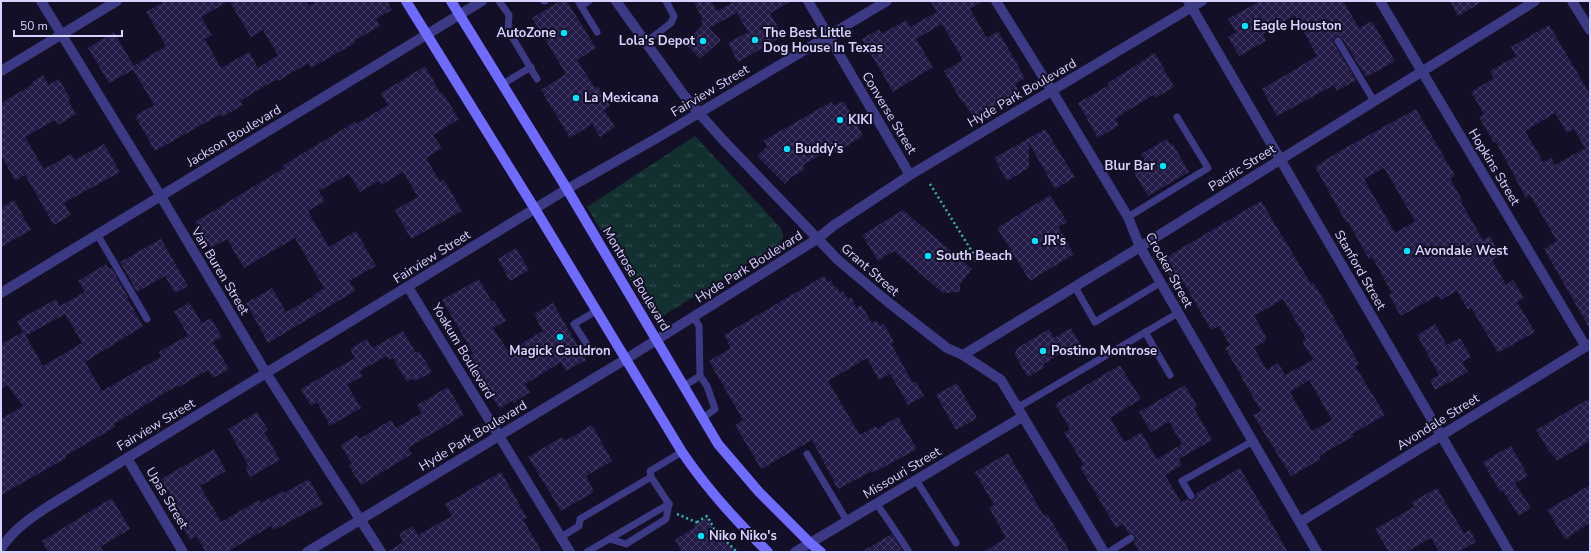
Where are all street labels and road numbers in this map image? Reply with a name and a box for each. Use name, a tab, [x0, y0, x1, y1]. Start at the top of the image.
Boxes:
street label: Hyde Park Boulevard	[964, 54, 1080, 132]
street label: Fairview Street	[668, 60, 753, 121]
street label: Converse Street	[857, 69, 921, 158]
street label: Jackson Boulevard	[183, 101, 285, 172]
street label: Hopkins Street	[1464, 125, 1524, 209]
street label: Pacific Street	[1205, 140, 1279, 196]
street label: Van Buren Street	[186, 223, 254, 319]
street label: Montrose Boulevard	[598, 224, 674, 334]
street label: Fairview Street	[390, 226, 475, 288]
street label: Hyde Park Boulevard	[692, 227, 806, 307]
street label: Stanford Street	[1330, 227, 1390, 313]
street label: Crocker Street	[1141, 229, 1197, 311]
street label: Grant Street	[837, 240, 903, 301]
street label: Yoakum Boulevard	[427, 299, 499, 402]
street label: Avondale Street	[1393, 389, 1483, 455]
street label: Fairview Street	[114, 394, 199, 455]
street label: Hyde Park Boulevard	[416, 397, 530, 475]
street label: Missouri Street	[860, 442, 945, 503]
street label: Upas Street	[142, 464, 193, 533]

